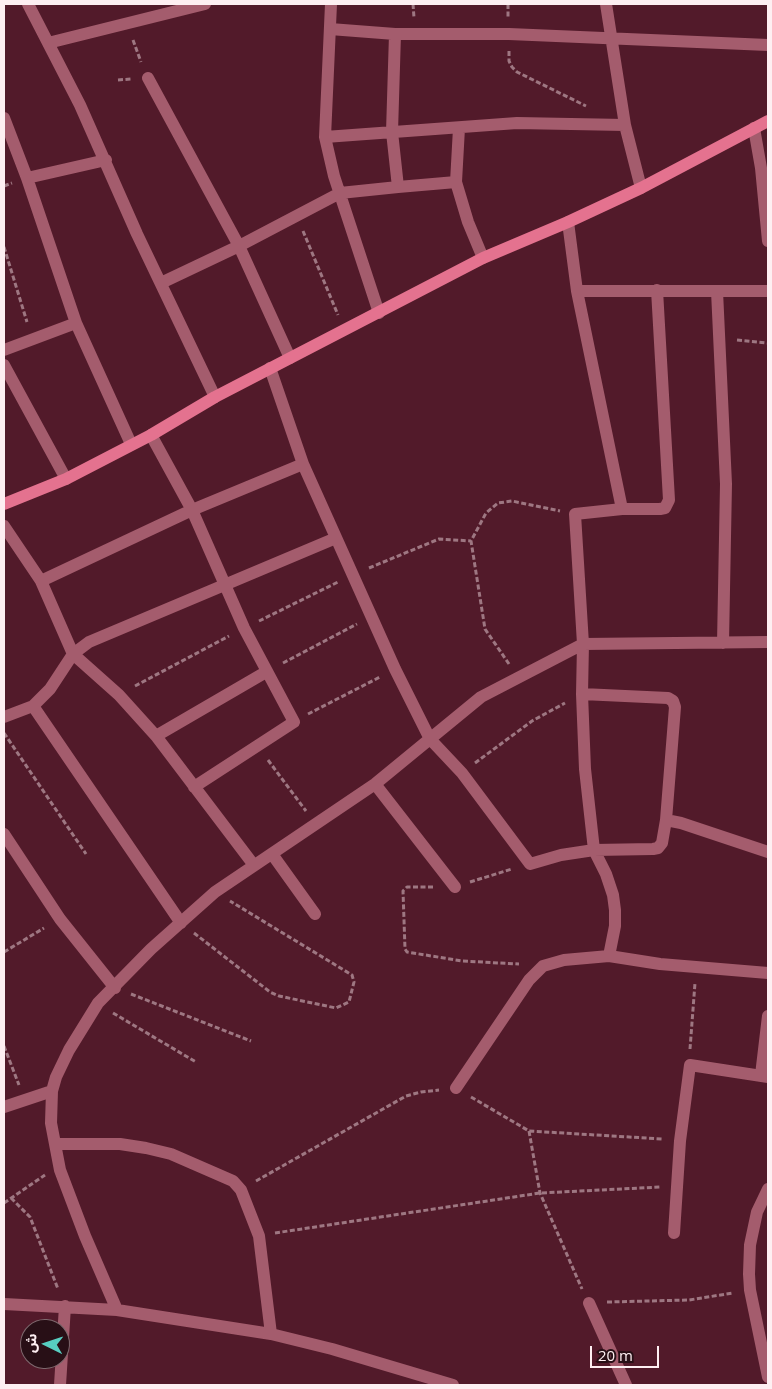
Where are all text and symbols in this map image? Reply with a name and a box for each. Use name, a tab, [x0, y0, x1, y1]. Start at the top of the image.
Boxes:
north arrow	[20, 1319, 70, 1369]
text: ش	[20, 1333, 41, 1353]
scale bar	[592, 1336, 661, 1368]
text: 20 m	[598, 1345, 633, 1365]

